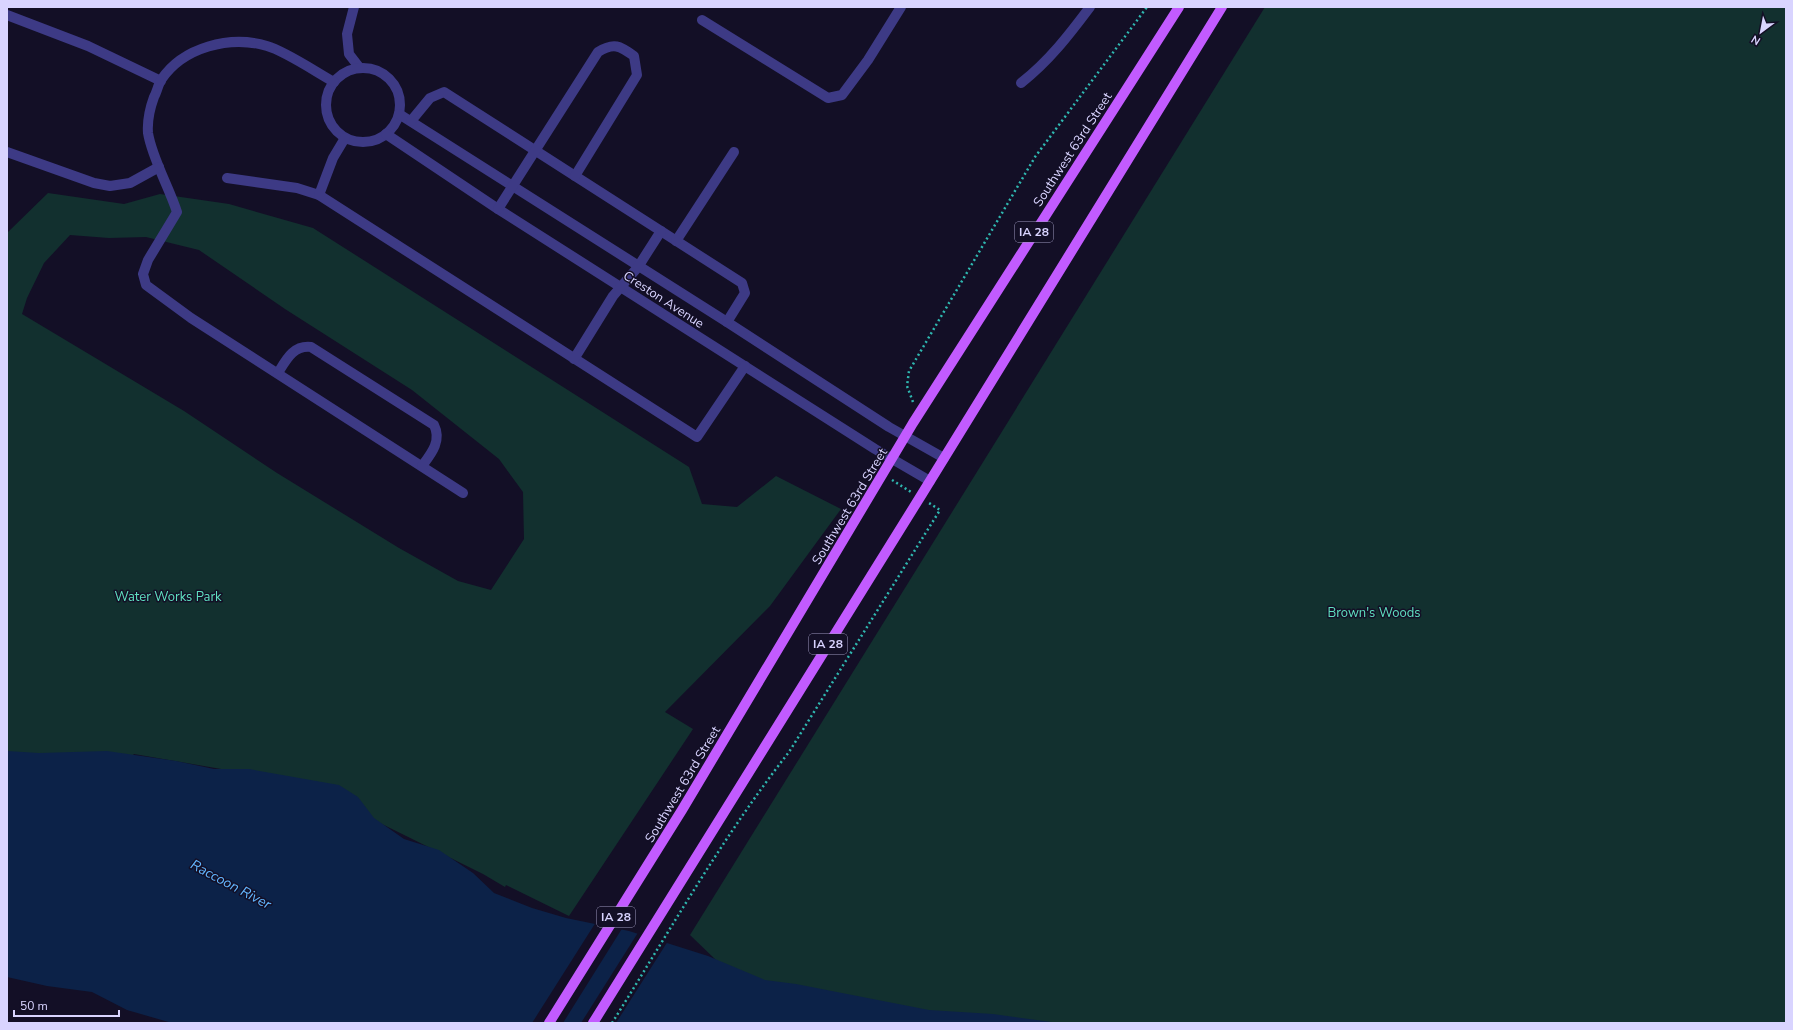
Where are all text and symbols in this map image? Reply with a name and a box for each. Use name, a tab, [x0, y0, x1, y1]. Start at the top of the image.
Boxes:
north arrow	[1741, 12, 1781, 52]
text: N	[1748, 32, 1763, 49]
street label: Southwest 63rd Street	[1029, 89, 1117, 210]
road number: IA 28	[1015, 222, 1053, 242]
street label: Creston Avenue	[620, 267, 707, 333]
street label: Southwest 63rd Street	[808, 445, 892, 568]
park label: Water Works Park	[114, 588, 222, 606]
park label: Brown's Woods	[1327, 604, 1421, 622]
road number: IA 28	[809, 634, 847, 654]
street label: Southwest 63rd Street	[641, 723, 725, 846]
water label: Raccoon River	[187, 855, 275, 914]
road number: IA 28	[597, 907, 635, 927]
scale bar	[14, 992, 119, 1018]
text: 50 m	[20, 998, 48, 1014]

